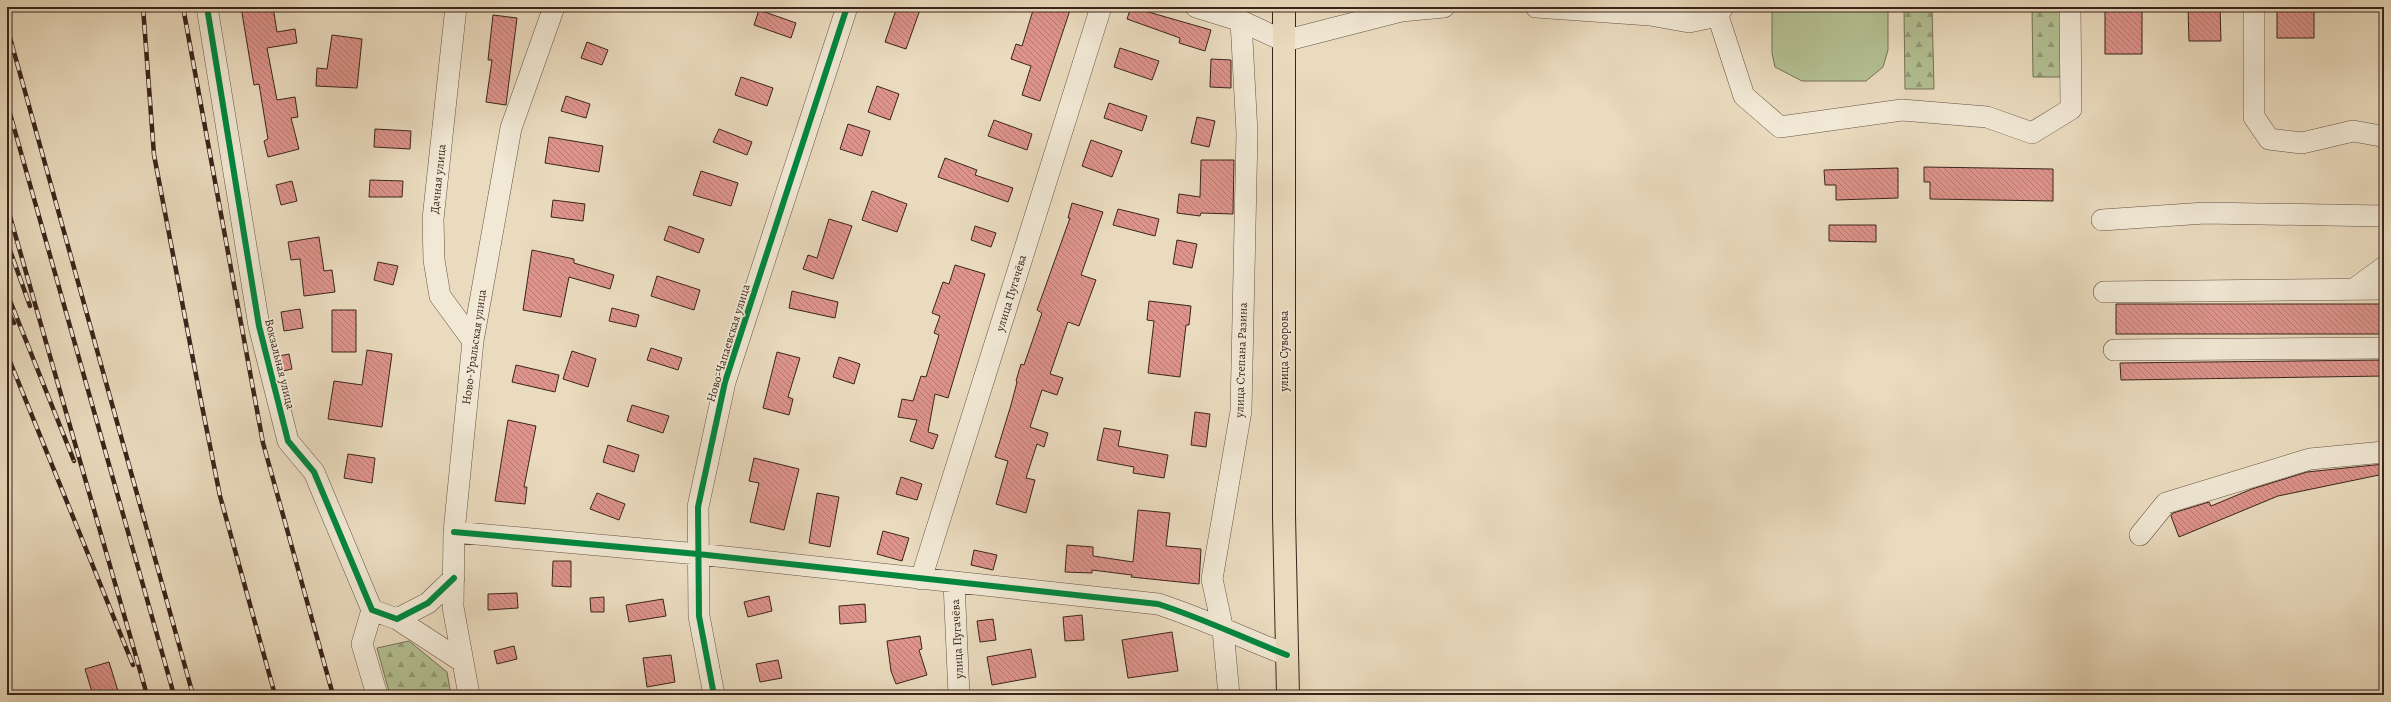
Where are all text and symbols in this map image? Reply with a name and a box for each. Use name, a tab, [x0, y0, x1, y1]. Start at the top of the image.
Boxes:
street label: Дачная улица	[426, 143, 450, 215]
street label: улица Пугачёва	[991, 252, 1030, 334]
street label: Ново-Чапаевская улица	[702, 282, 754, 404]
street label: Ново-Уральская улица	[458, 288, 490, 406]
street label: улица Степана Разина	[1231, 302, 1251, 419]
street label: улица Суворова	[1276, 310, 1292, 393]
street label: Вокзальная улица	[261, 317, 299, 411]
street label: улица Пугачёва	[947, 598, 967, 680]

